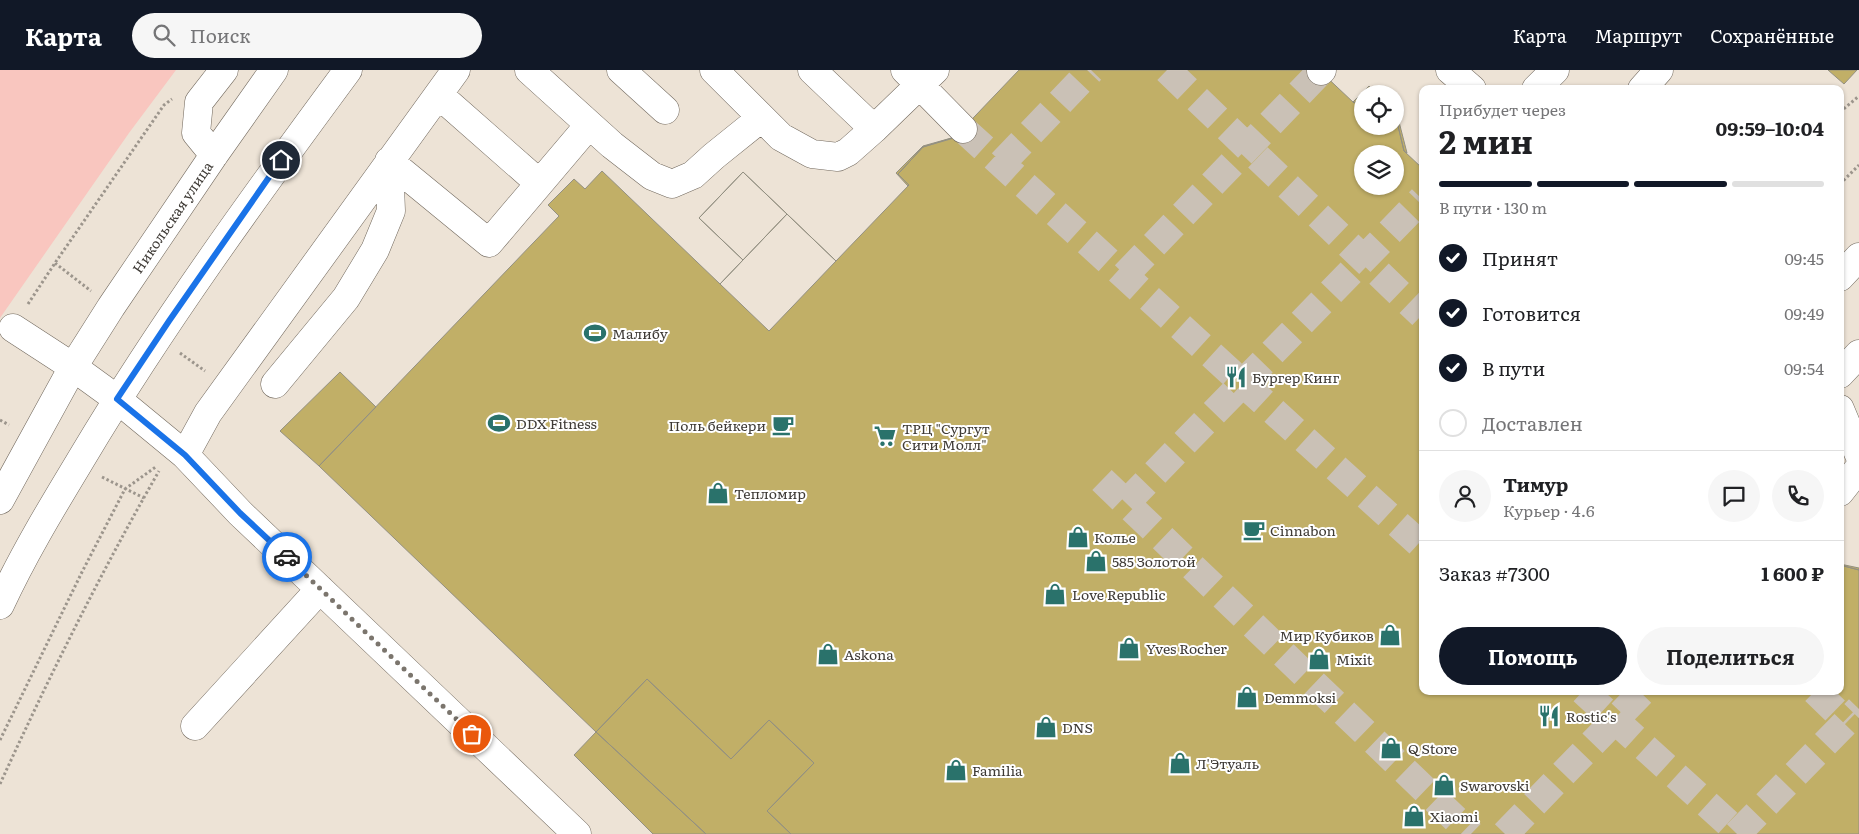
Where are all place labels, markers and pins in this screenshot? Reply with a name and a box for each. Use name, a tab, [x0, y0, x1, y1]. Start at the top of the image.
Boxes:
pin	[260, 139, 302, 181]
sports icon: Малибу	[582, 320, 608, 346]
place label: Малибу	[612, 323, 669, 343]
restaurant icon: Бургер Кинг	[1223, 364, 1249, 390]
place label: Бургер Кинг	[1252, 367, 1339, 387]
sports icon: DDX Fitness	[486, 410, 512, 436]
cafe icon: Поль бейкери	[770, 412, 796, 438]
place label: DDX Fitness	[516, 413, 597, 433]
place label: Поль бейкери	[669, 415, 766, 435]
place label: ТРЦ "Сургут Сити Молл"	[902, 418, 990, 454]
supermarket icon: ТРЦ "Сургут Сити Молл"	[872, 423, 898, 449]
shop icon: Тепломир	[705, 480, 731, 506]
place label: Тепломир	[734, 483, 806, 503]
cafe icon: Cinnabon	[1241, 517, 1267, 543]
place label: Cinnabon	[1270, 520, 1336, 540]
shop icon: Колье	[1065, 524, 1091, 550]
place label: Колье	[1094, 527, 1136, 547]
shop icon: 585 Золотой	[1083, 548, 1109, 574]
place label: 585 Золотой	[1112, 551, 1196, 571]
shop icon: Love Republic	[1042, 581, 1068, 607]
place label: Love Republic	[1072, 584, 1166, 604]
shop icon: Мир Кубиков	[1377, 622, 1403, 648]
place label: Мир Кубиков	[1279, 625, 1374, 645]
shop icon: Yves Rocher	[1116, 635, 1142, 661]
place label: Yves Rocher	[1146, 638, 1227, 658]
shop icon: Askona	[815, 641, 841, 667]
place label: Askona	[844, 644, 894, 664]
shop icon: Mixit	[1306, 646, 1332, 672]
place label: Mixit	[1336, 649, 1373, 669]
shop icon: Demmoksi	[1234, 684, 1260, 710]
place label: Demmoksi	[1264, 687, 1337, 707]
restaurant icon: Rostic's	[1536, 703, 1562, 729]
place label: Rostic's	[1566, 706, 1616, 726]
pin	[451, 713, 493, 755]
shop icon: DNS	[1033, 714, 1059, 740]
place label: DNS	[1062, 717, 1093, 737]
shop icon: Q Store	[1378, 735, 1404, 761]
place label: Q Store	[1408, 738, 1457, 758]
shop icon: Л'Этуаль	[1167, 750, 1193, 776]
place label: Л'Этуаль	[1196, 753, 1260, 773]
shop icon: Familia	[943, 757, 969, 783]
place label: Familia	[972, 760, 1023, 780]
shop icon: Swarovski	[1431, 772, 1457, 798]
place label: Swarovski	[1460, 775, 1530, 795]
shop icon: Xiaomi	[1401, 803, 1427, 829]
place label: Xiaomi	[1430, 806, 1479, 826]

